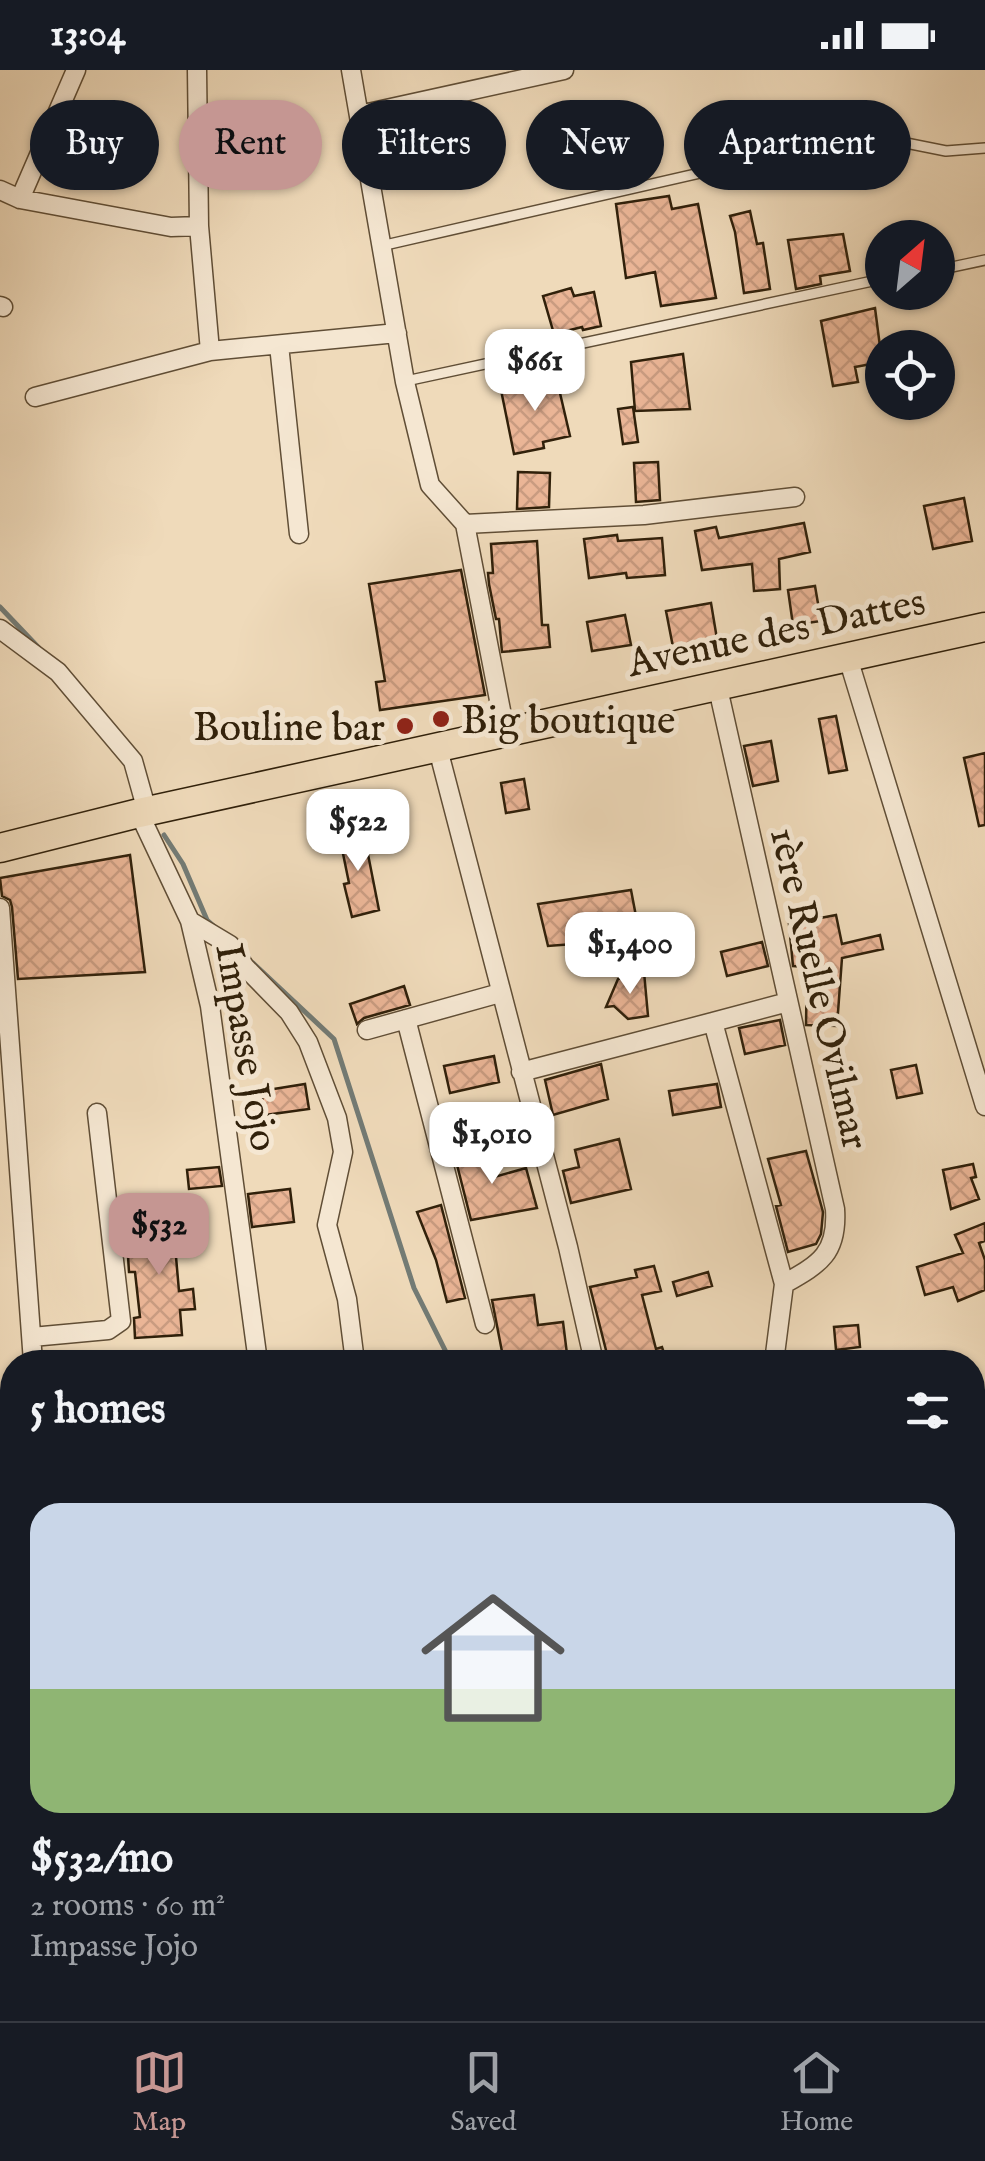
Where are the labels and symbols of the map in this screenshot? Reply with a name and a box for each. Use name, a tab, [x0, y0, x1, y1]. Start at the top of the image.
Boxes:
north arrow	[865, 220, 955, 310]
pin: $661	[476, 329, 594, 414]
street label: Avenue des Dattes	[622, 578, 930, 691]
place label: Big boutique	[461, 697, 675, 748]
place label: Bouline bar	[193, 704, 385, 755]
marker: Big boutique	[430, 708, 452, 730]
marker: Bouline bar	[394, 715, 416, 737]
pin: $522	[299, 789, 417, 874]
street label: 1ère Ruelle Ovilmar	[756, 823, 879, 1155]
pin: $1,400	[549, 912, 711, 997]
street label: Impasse Jojo	[201, 940, 288, 1155]
pin: $1,010	[411, 1102, 573, 1187]
pin: $532	[100, 1193, 218, 1278]

